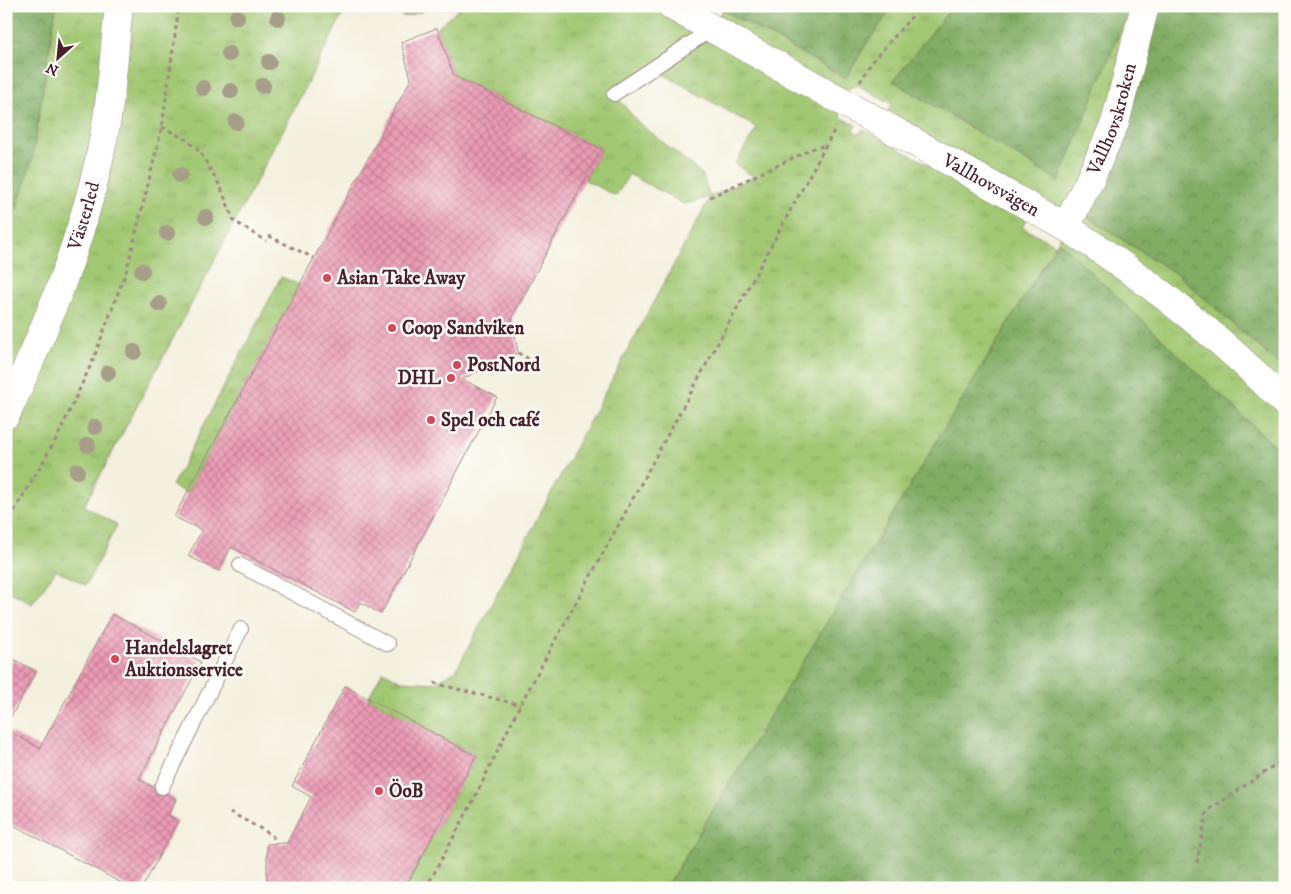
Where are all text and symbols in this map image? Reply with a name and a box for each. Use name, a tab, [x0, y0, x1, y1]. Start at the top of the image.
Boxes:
north arrow	[32, 32, 82, 82]
text: N	[43, 58, 62, 79]
street label: Vallhovskroken	[1082, 60, 1141, 179]
street label: Vallhovsvägen	[938, 148, 1044, 221]
street label: Västerled	[62, 179, 105, 254]
place label: Asian Take Away	[336, 267, 466, 290]
marker: Asian Take Away	[321, 272, 333, 284]
place label: Coop Sandviken	[402, 317, 525, 340]
marker: Coop Sandviken	[386, 322, 398, 334]
place label: PostNord	[467, 354, 541, 377]
marker: PostNord	[451, 359, 463, 371]
place label: DHL	[397, 367, 441, 390]
marker: DHL	[445, 372, 457, 384]
place label: Spel och café	[441, 409, 541, 432]
marker: Spel och café	[425, 414, 437, 426]
place label: Handelslagret Auktionsservice	[124, 637, 243, 682]
marker: Handelslagret Auktionsservice	[109, 653, 121, 665]
place label: ÖoB	[389, 778, 424, 803]
marker: ÖoB	[373, 785, 385, 797]

